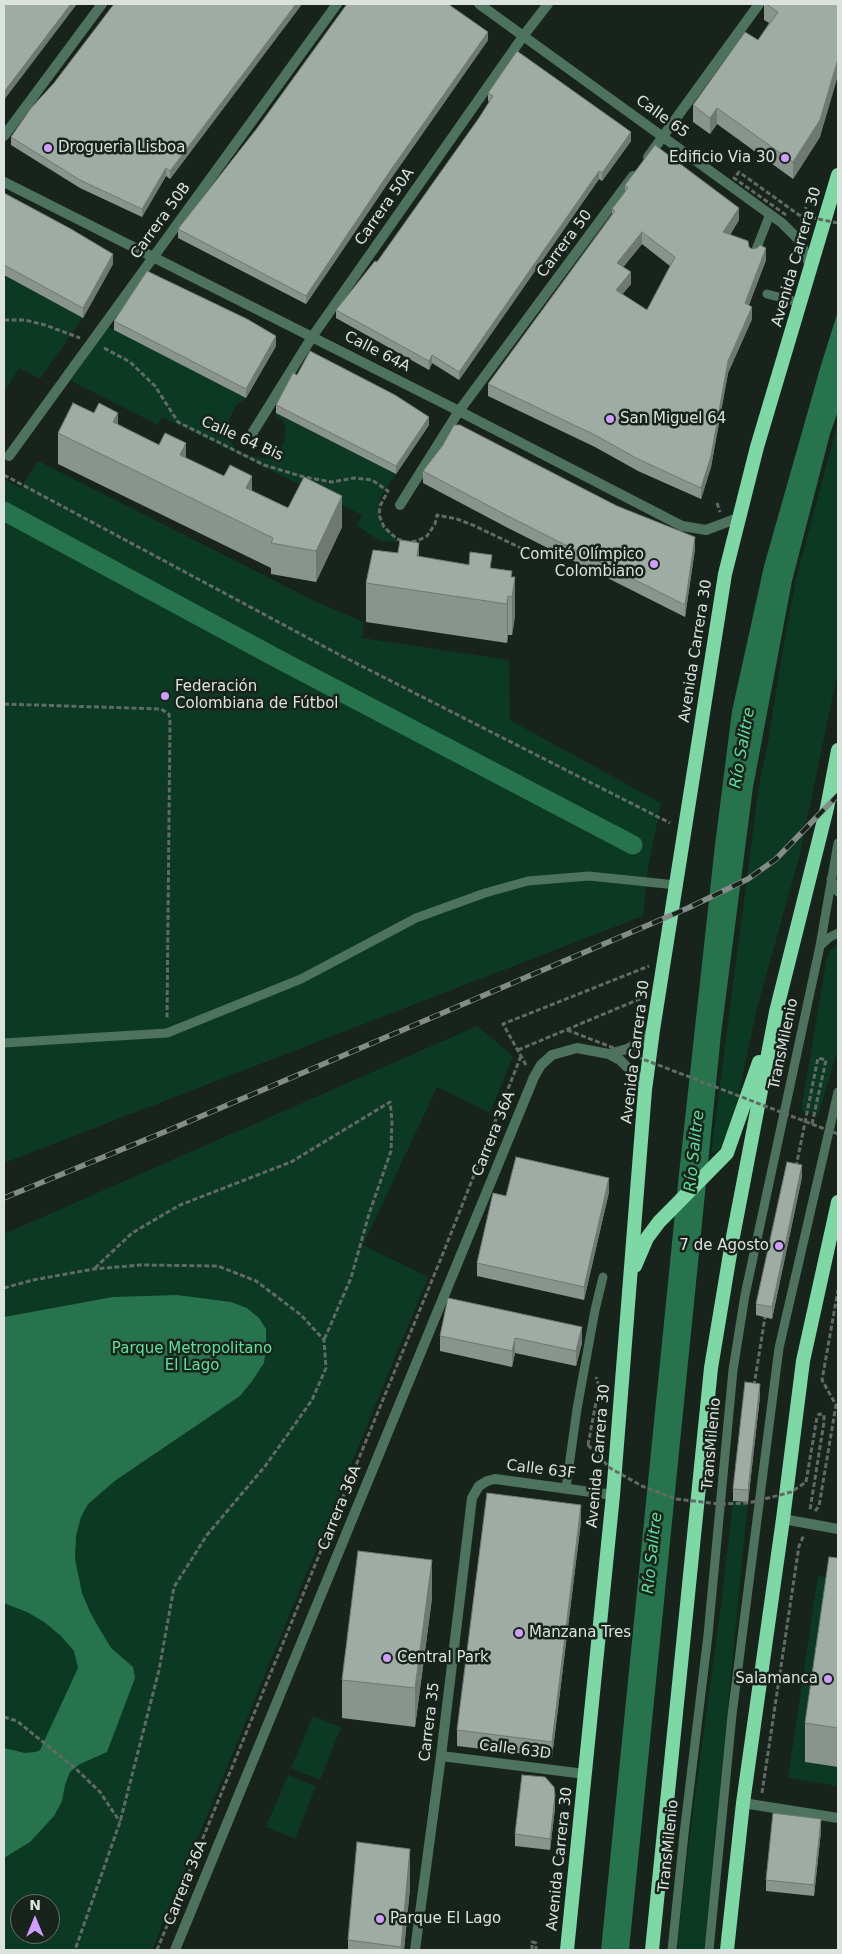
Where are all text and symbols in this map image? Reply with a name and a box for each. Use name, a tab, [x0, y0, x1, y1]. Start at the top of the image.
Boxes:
street label: Calle 65	[632, 92, 692, 142]
place label: Drogueria Lisboa	[58, 139, 185, 157]
marker: Drogueria Lisboa	[42, 142, 54, 154]
place label: Edificio Via 30	[669, 149, 775, 167]
marker: Edificio Via 30	[779, 152, 791, 164]
street label: Carrera 50A	[352, 165, 418, 249]
street label: Carrera 50B	[127, 179, 195, 263]
street label: Avenida Carrera 30	[768, 185, 826, 329]
street label: Carrera 50	[534, 207, 596, 281]
street label: Calle 64A	[341, 328, 413, 376]
place label: San Miguel 64	[620, 410, 726, 428]
street label: Calle 64 Bis	[198, 413, 286, 465]
marker: San Miguel 64	[604, 413, 616, 425]
place label: Comité Olímpico Colombiano	[520, 546, 644, 581]
marker: Comité Olímpico Colombiano	[648, 558, 660, 570]
street label: Avenida Carrera 30	[676, 578, 716, 724]
place label: Federación Colombiana de Fútbol	[175, 678, 339, 713]
marker: Federación Colombiana de Fútbol	[159, 690, 171, 702]
water label: Río Salitre	[726, 706, 760, 790]
street label: Avenida Carrera 30	[618, 979, 654, 1125]
street label: TransMilenio	[766, 997, 802, 1091]
street label: Carrera 36A	[469, 1089, 519, 1179]
water label: Río Salitre	[681, 1109, 709, 1193]
place label: 7 de Agosto	[679, 1237, 769, 1255]
marker: 7 de Agosto	[773, 1240, 785, 1252]
park label: Parque Metropolitano El Lago	[112, 1340, 272, 1375]
street label: Avenida Carrera 30	[584, 1383, 614, 1529]
street label: TransMilenio	[699, 1397, 725, 1491]
street label: Calle 63F	[505, 1457, 577, 1483]
street label: Carrera 36A	[315, 1463, 365, 1553]
water label: Río Salitre	[639, 1511, 667, 1595]
place label: Manzana Tres	[529, 1624, 631, 1642]
marker: Manzana Tres	[513, 1627, 525, 1639]
place label: Central Park	[397, 1649, 489, 1667]
marker: Central Park	[381, 1652, 393, 1664]
place label: Salamanca	[735, 1670, 818, 1688]
marker: Salamanca	[822, 1673, 834, 1685]
street label: Carrera 35	[416, 1681, 444, 1763]
street label: Calle 63D	[478, 1737, 552, 1763]
street label: Avenida Carrera 30	[543, 1786, 577, 1932]
street label: TransMilenio	[655, 1799, 683, 1893]
street label: Carrera 36A	[161, 1838, 211, 1928]
north arrow	[10, 1894, 60, 1944]
text: N	[29, 1897, 41, 1913]
place label: Parque El Lago	[390, 1910, 501, 1928]
marker: Parque El Lago	[374, 1913, 386, 1925]

